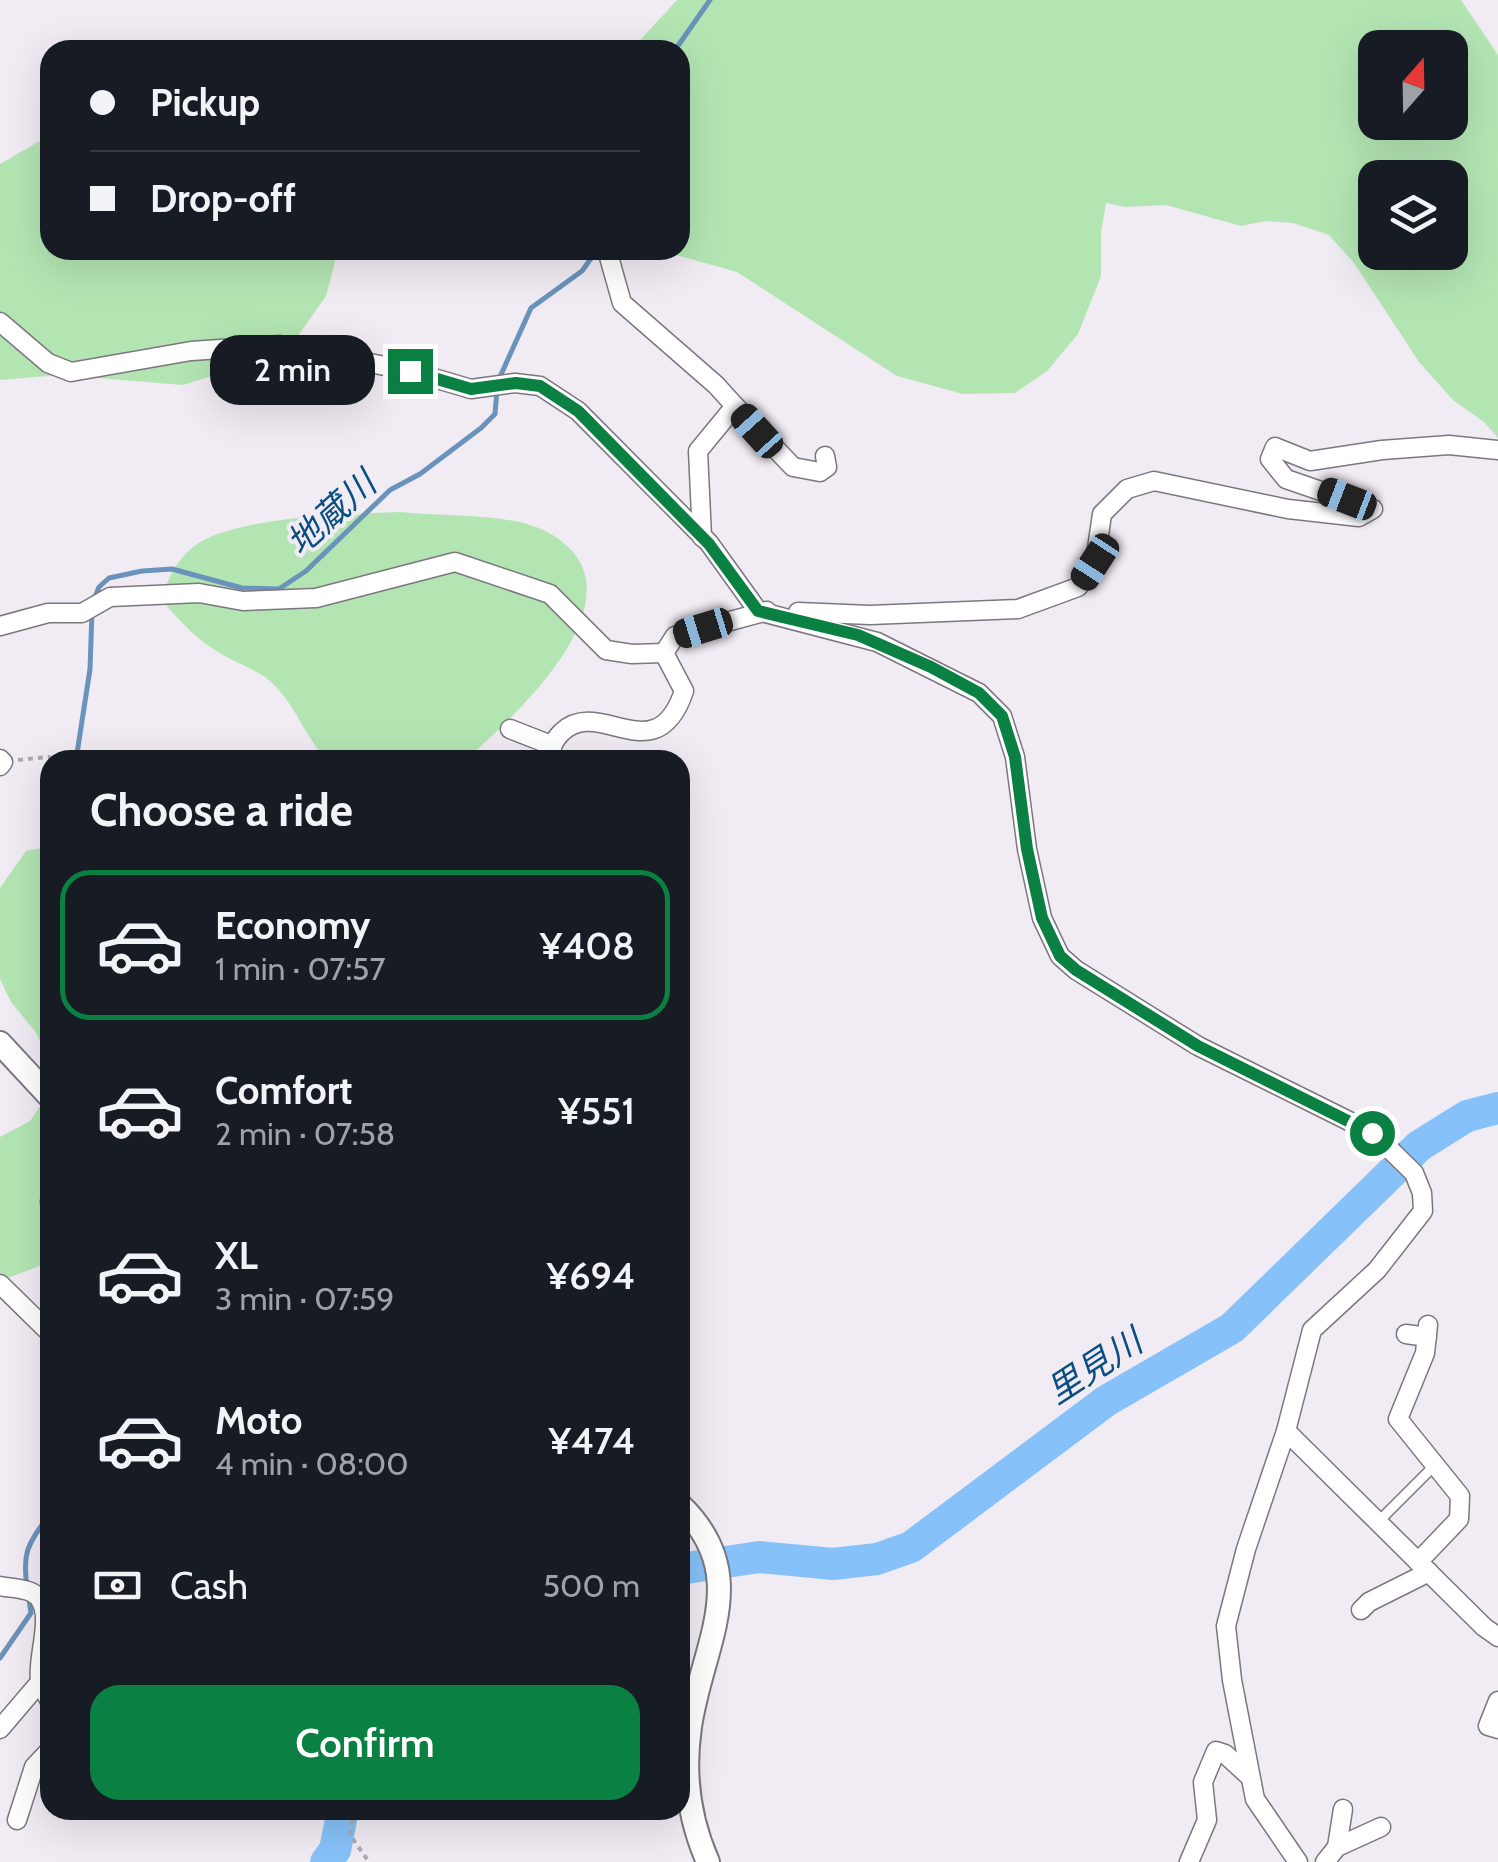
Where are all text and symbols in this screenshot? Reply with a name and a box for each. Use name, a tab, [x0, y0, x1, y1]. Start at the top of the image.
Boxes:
north arrow	[1358, 30, 1468, 140]
map controls	[1358, 30, 1468, 270]
text: Pickup	[150, 79, 260, 126]
button: layers	[1358, 160, 1468, 270]
text: Drop-off	[150, 175, 296, 222]
callout: 2 min	[210, 336, 375, 406]
route end	[388, 349, 433, 394]
text: 2 min	[254, 350, 331, 389]
car	[726, 399, 788, 463]
water label: 地蔵川	[278, 459, 387, 564]
car	[1314, 474, 1380, 524]
car	[1066, 529, 1124, 595]
car	[670, 605, 736, 651]
text: Choose a ride	[90, 783, 353, 837]
icon: car	[95, 900, 185, 990]
text: Economy	[215, 902, 370, 949]
text: ¥408	[540, 922, 635, 969]
text: 1 min · 07:57	[215, 949, 386, 988]
icon: car	[95, 1065, 185, 1155]
text: Comfort	[215, 1067, 352, 1114]
text: ¥551	[558, 1087, 635, 1134]
route start	[1350, 1111, 1395, 1156]
text: 2 min · 07:58	[215, 1114, 395, 1153]
icon: car	[95, 1230, 185, 1320]
text: XL	[215, 1232, 258, 1279]
text: ¥694	[547, 1252, 635, 1299]
text: 3 min · 07:59	[215, 1279, 395, 1318]
water label: 里見川	[1038, 1317, 1153, 1413]
icon: car	[95, 1395, 185, 1485]
text: Moto	[215, 1397, 302, 1444]
text: ¥474	[549, 1417, 635, 1464]
text: 4 min · 08:00	[215, 1444, 409, 1483]
icon: cash	[90, 1558, 145, 1613]
text: Cash	[170, 1562, 248, 1609]
text: 500 m	[543, 1566, 640, 1605]
button: Confirm	[90, 1685, 640, 1800]

